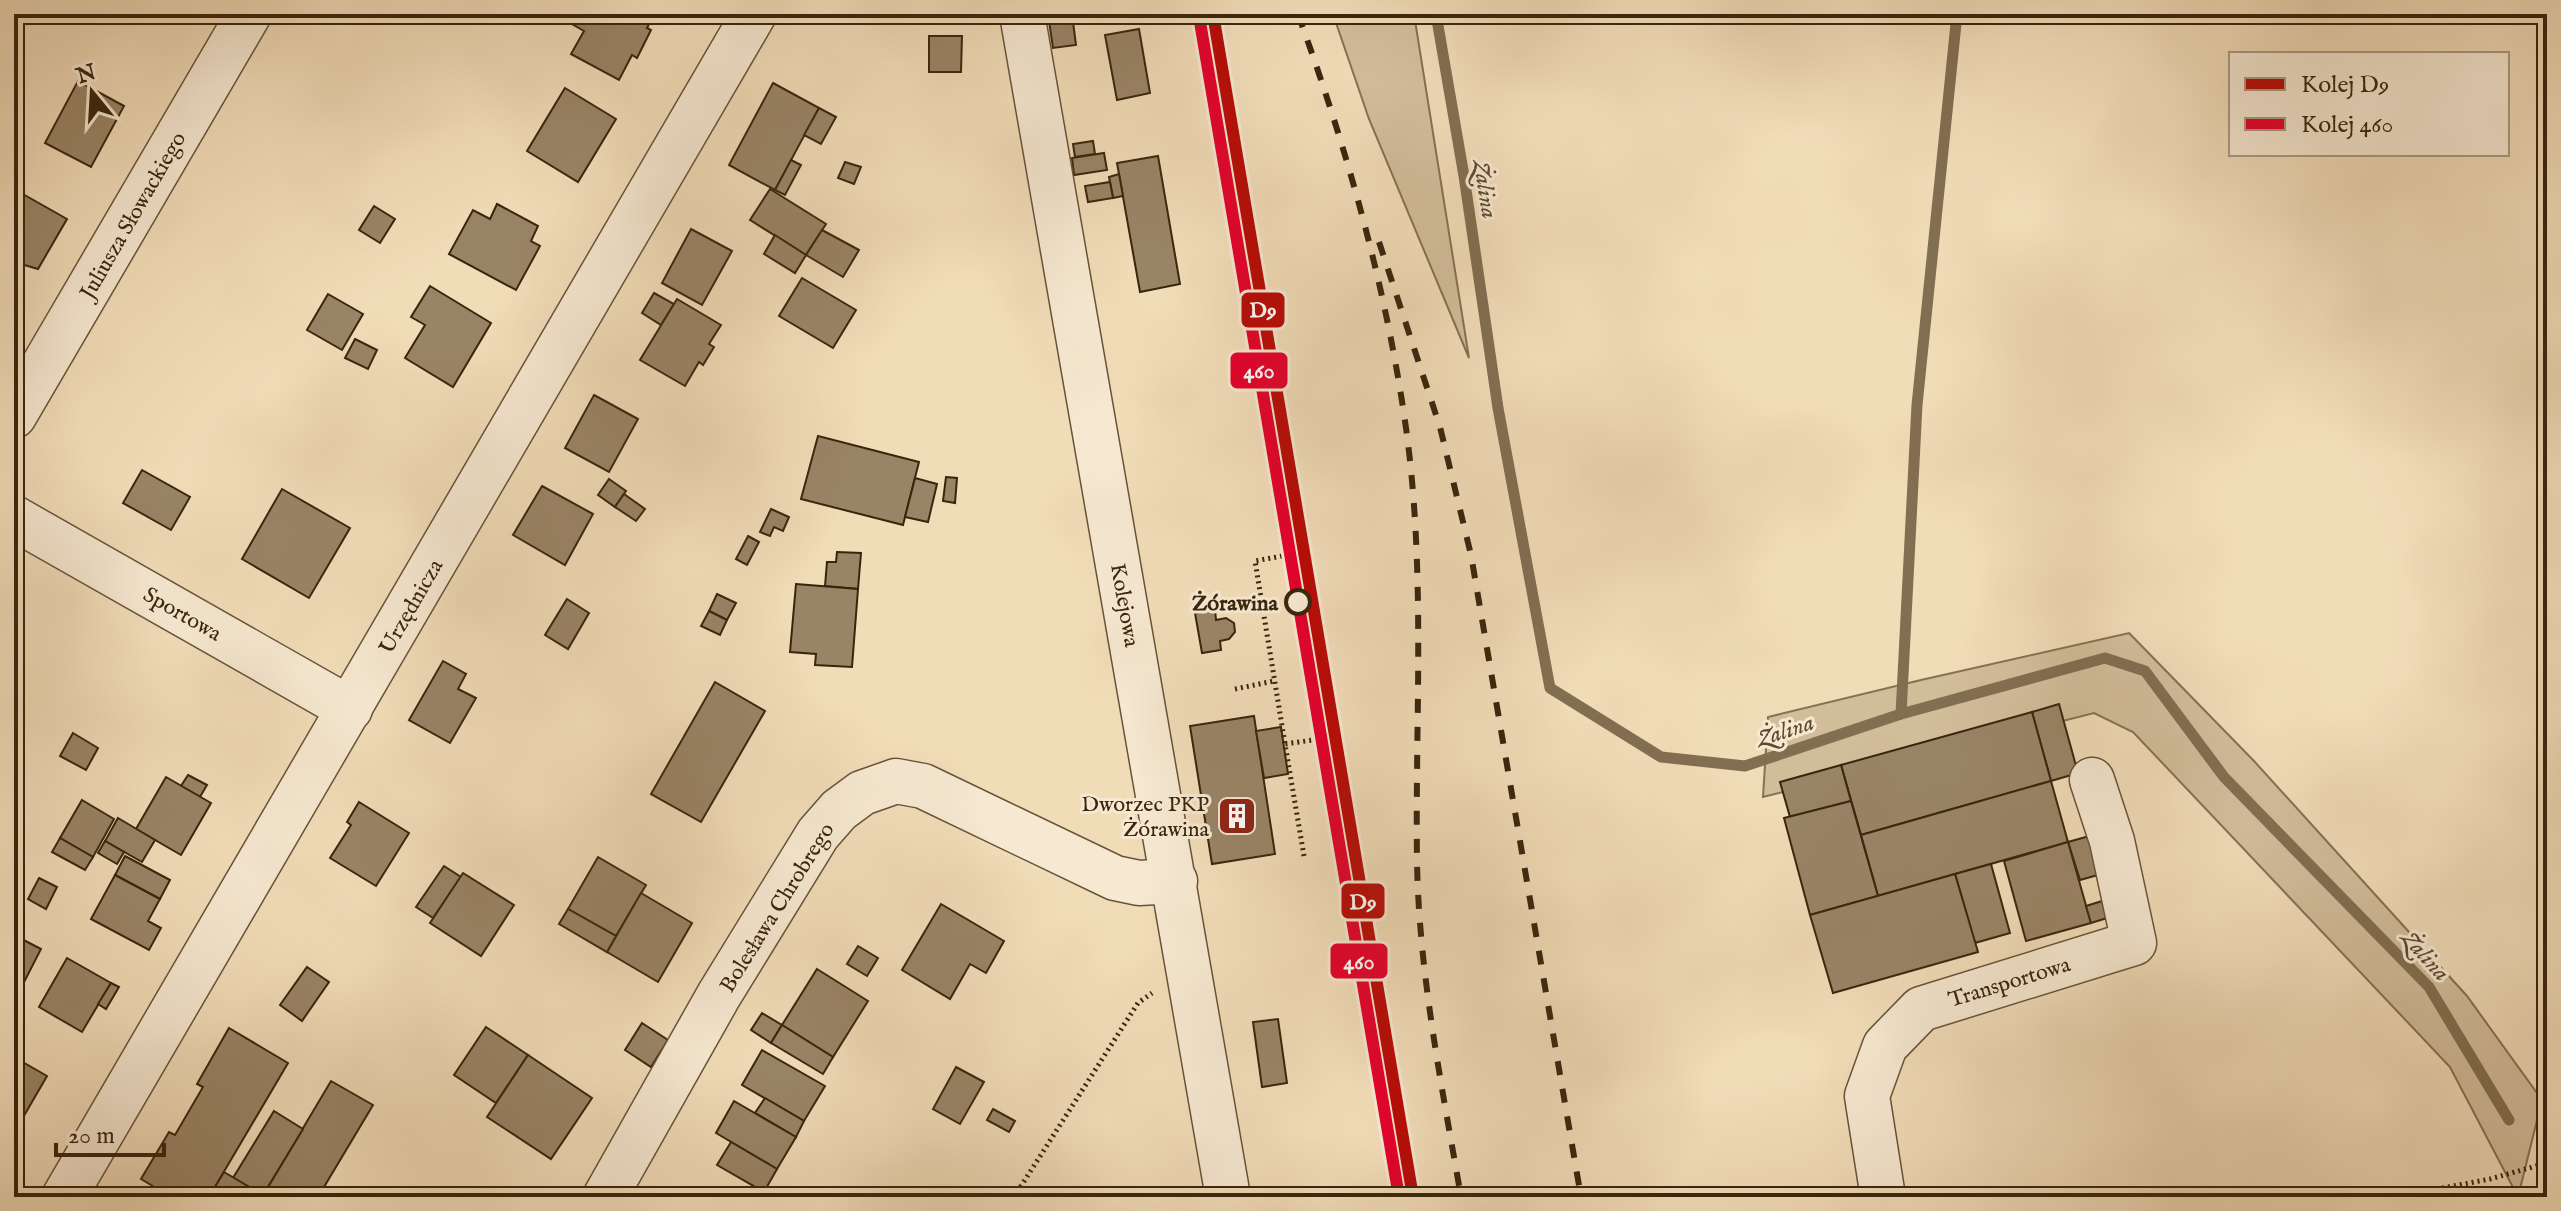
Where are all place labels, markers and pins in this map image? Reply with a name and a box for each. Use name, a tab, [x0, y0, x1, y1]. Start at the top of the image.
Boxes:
marker: Żórawina	[1285, 589, 1311, 615]
place label: Żórawina	[1192, 590, 1278, 618]
place label: Dworzec PKP Żórawina	[1081, 791, 1209, 844]
building icon: Dworzec PKP Żórawina	[1216, 795, 1258, 837]

